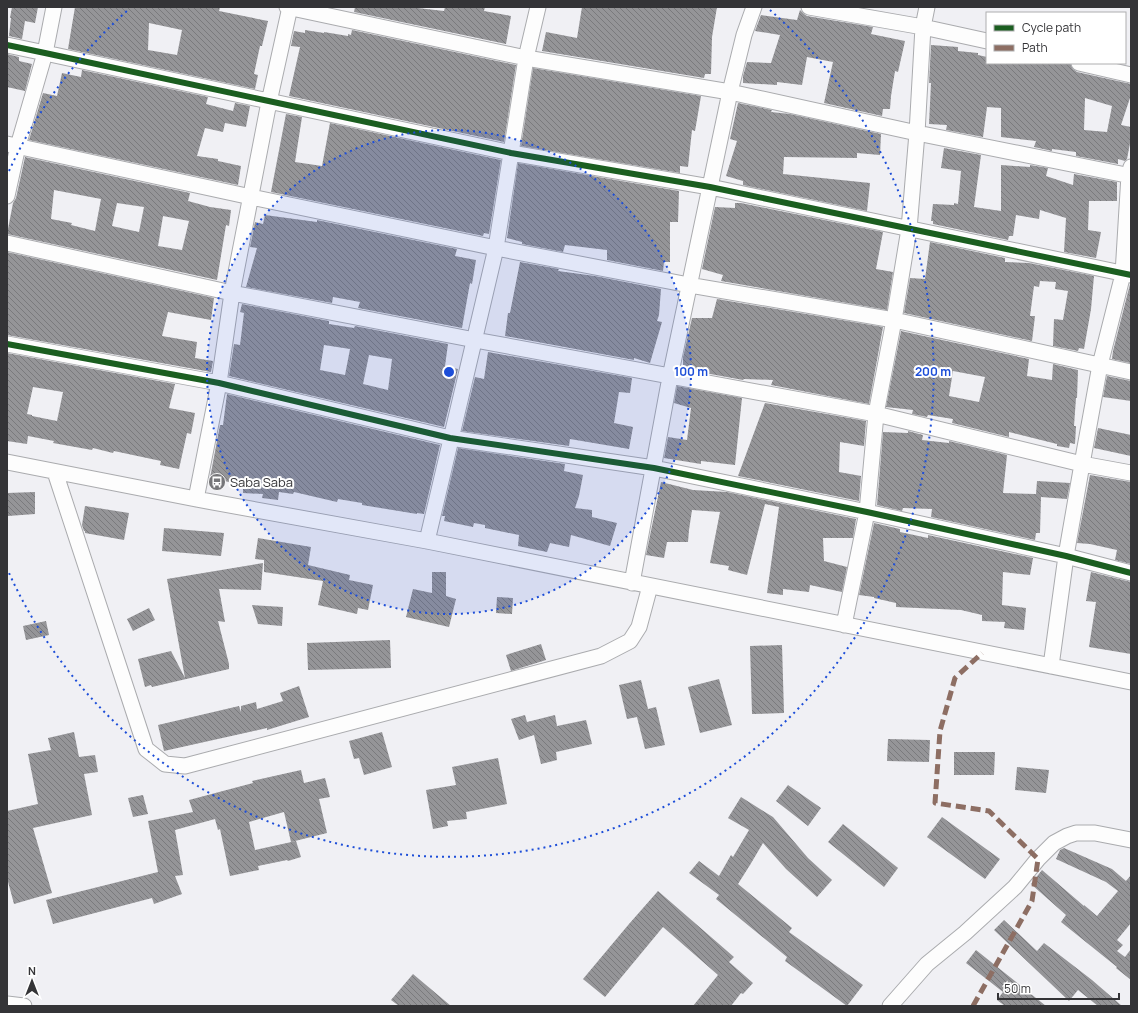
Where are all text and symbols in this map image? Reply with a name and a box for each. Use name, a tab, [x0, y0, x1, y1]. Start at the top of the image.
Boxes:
legend	[986, 12, 1126, 64]
text: Cycle path	[1022, 19, 1081, 36]
text: Path	[1022, 39, 1048, 56]
text: 100 m	[674, 363, 708, 380]
text: 200 m	[915, 363, 951, 380]
centre of rings	[442, 365, 456, 379]
bus stop icon: Saba Saba	[207, 472, 227, 492]
place label: Saba Saba	[230, 473, 293, 491]
north arrow	[12, 961, 52, 1001]
text: N	[28, 963, 36, 978]
scale bar	[998, 975, 1119, 1001]
text: 50 m	[1004, 980, 1031, 997]

